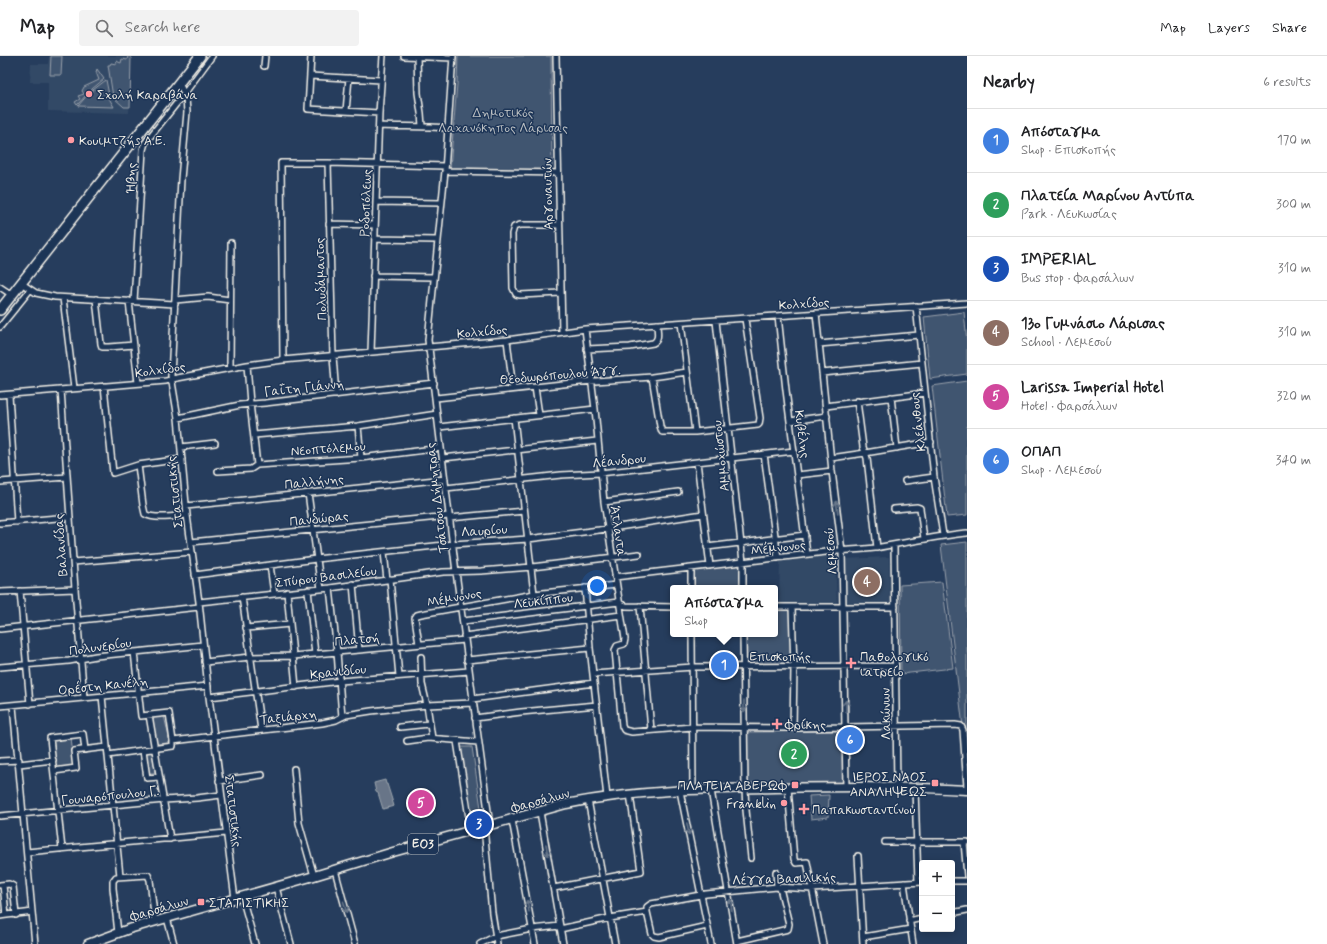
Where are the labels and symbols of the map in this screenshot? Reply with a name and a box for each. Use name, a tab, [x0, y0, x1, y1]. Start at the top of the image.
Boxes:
place label: Σχολή Καραβάνα	[97, 87, 198, 104]
marker: Σχολή Καραβάνα	[84, 89, 94, 99]
park label: Δημοτικός Λαχανόκηπος Λάρισας	[438, 105, 568, 137]
place label: Κουιμτζήs Α.Ε.	[79, 133, 166, 150]
marker: Κουιμτζήs Α.Ε.	[66, 135, 76, 145]
street label: Αργοναυτών	[539, 158, 558, 230]
street label: Ήβης	[122, 162, 141, 194]
street label: Ροδοπόλεως	[357, 168, 376, 237]
street label: Πολυδάμαντος	[312, 237, 331, 321]
street label: Κολχίδος	[778, 294, 830, 315]
street label: Κολχίδος	[456, 322, 508, 343]
street label: Κολχίδος	[134, 358, 187, 382]
street label: Θεοδωρόπουλου Άγγ.	[499, 362, 622, 389]
street label: Γαΐτη Γιάννη	[263, 376, 345, 401]
street label: Κλεάνθους	[906, 391, 931, 453]
street label: Κυβέλης	[790, 409, 813, 460]
street label: Αμμοχώστου	[709, 419, 734, 492]
street label: Νεοπτόλεμου	[290, 438, 366, 461]
street label: Τσάτσου Δήμητρας	[422, 441, 453, 554]
street label: Λέανδρου	[591, 450, 647, 473]
street label: Στατιστικής	[163, 455, 188, 529]
street label: Παλλήνης	[284, 471, 345, 494]
one-way arrow	[833, 501, 841, 514]
street label: Άτλαντα	[606, 505, 629, 558]
street label: Πανδώρας	[289, 508, 350, 531]
street label: Βαλανίδας	[51, 513, 72, 577]
street label: Λαυρίου	[460, 521, 508, 542]
street label: Λεμεσού	[821, 526, 842, 575]
street label: Μέμνονος	[750, 537, 807, 560]
street label: Σπύρου Βασιλείου	[275, 563, 378, 592]
pin: 4	[854, 567, 880, 597]
your location	[587, 576, 607, 596]
street label: Μέμνονος	[426, 585, 483, 612]
street label: Λευκίππου	[512, 589, 574, 614]
street label: Πλατσή	[334, 630, 380, 651]
street label: Πολυνερίου	[68, 635, 133, 660]
street label: Επισκοπής	[749, 649, 811, 666]
place label: Παθολογικό ιατρείο	[860, 649, 929, 681]
pin: 1	[711, 650, 737, 680]
marker: Παθολογικό ιατρείο	[845, 657, 857, 669]
street label: Κρανιδίου	[309, 661, 367, 684]
street label: Ορέστη Κανέλη	[57, 673, 149, 700]
street label: Λακώνων	[878, 687, 895, 740]
one-way arrow	[740, 699, 748, 712]
one-way arrow	[842, 700, 849, 713]
street label: Ταξιάρχη	[259, 706, 318, 729]
place label: Φρίκης	[784, 717, 826, 734]
marker: Φρίκης	[772, 719, 782, 729]
pin: 6	[837, 725, 863, 755]
pin: 2	[781, 739, 807, 769]
place label: ΙΕΡΟΣ ΝΑΟΣ ΑΝΑΛΗΨΕΩΣ	[850, 769, 927, 801]
street label: Στατιστικής	[220, 774, 245, 848]
place label: ΠΛΑΤΕΙΑ ΑΒΕΡΩΦ	[677, 778, 787, 795]
marker: ΙΕΡΟΣ ΝΑΟΣ ΑΝΑΛΗΨΕΩΣ	[930, 778, 940, 788]
marker: ΠΛΑΤΕΙΑ ΑΒΕΡΩΦ	[790, 780, 800, 790]
street label: Γουναρόπουλου Γ.	[60, 783, 160, 810]
street label: Φαρσάλων	[508, 785, 572, 818]
pin: 5	[408, 788, 434, 818]
place label: Franklin	[726, 796, 776, 813]
marker: Franklin	[779, 798, 789, 808]
place label: Παπακωσταντίνου	[812, 802, 915, 819]
marker: Παπακωσταντίνου	[799, 804, 809, 814]
pin: 3	[466, 809, 492, 839]
one-way arrow	[684, 822, 692, 835]
road number: ΕΟ3	[408, 834, 438, 854]
one-way arrow	[543, 843, 551, 856]
street label: Λέγγα Βασιλικής	[732, 869, 837, 890]
street label: Φαρσάλων	[127, 893, 191, 926]
place label: ΣΤΑΤΙΣΤΙΚΗΣ	[209, 895, 289, 912]
marker: ΣΤΑΤΙΣΤΙΚΗΣ	[196, 897, 206, 907]
one-way arrow	[727, 899, 735, 912]
one-way arrow	[342, 900, 349, 913]
one-way arrow	[523, 900, 531, 913]

